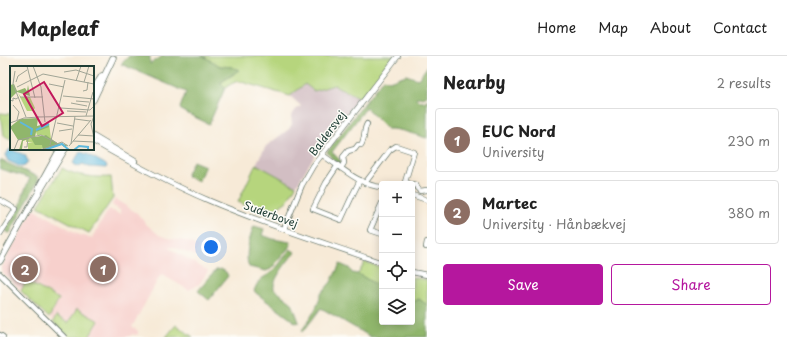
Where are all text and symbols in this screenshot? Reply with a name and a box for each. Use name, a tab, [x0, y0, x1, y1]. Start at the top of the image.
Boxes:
text: Mapleaf	[20, 14, 98, 42]
text: Home	[537, 17, 576, 38]
text: Map	[598, 17, 628, 38]
text: About	[650, 17, 691, 38]
text: Contact	[713, 17, 767, 38]
inset map	[10, 66, 94, 150]
text: Nearby	[443, 69, 505, 95]
text: 2 results	[717, 73, 771, 92]
street label: Baldersvej	[304, 107, 350, 159]
text: EUC Nord	[482, 119, 556, 142]
text: 1	[454, 131, 460, 150]
text: 230 m	[728, 131, 770, 150]
text: University	[482, 142, 544, 161]
map controls	[379, 181, 415, 325]
button: +	[379, 181, 415, 217]
text: Martec	[482, 191, 537, 214]
street label: Suderbovej	[241, 196, 301, 232]
text: 2	[452, 203, 462, 222]
text: 380 m	[727, 203, 770, 222]
text: University · Hånbækvej	[482, 214, 626, 233]
button: −	[379, 217, 415, 253]
your location	[201, 237, 221, 257]
button: locate	[379, 253, 415, 289]
pin: 2	[12, 254, 38, 284]
pin: 1	[90, 254, 116, 284]
button: Save	[443, 264, 603, 305]
button: Share	[611, 264, 771, 305]
button: layers	[379, 289, 415, 325]

